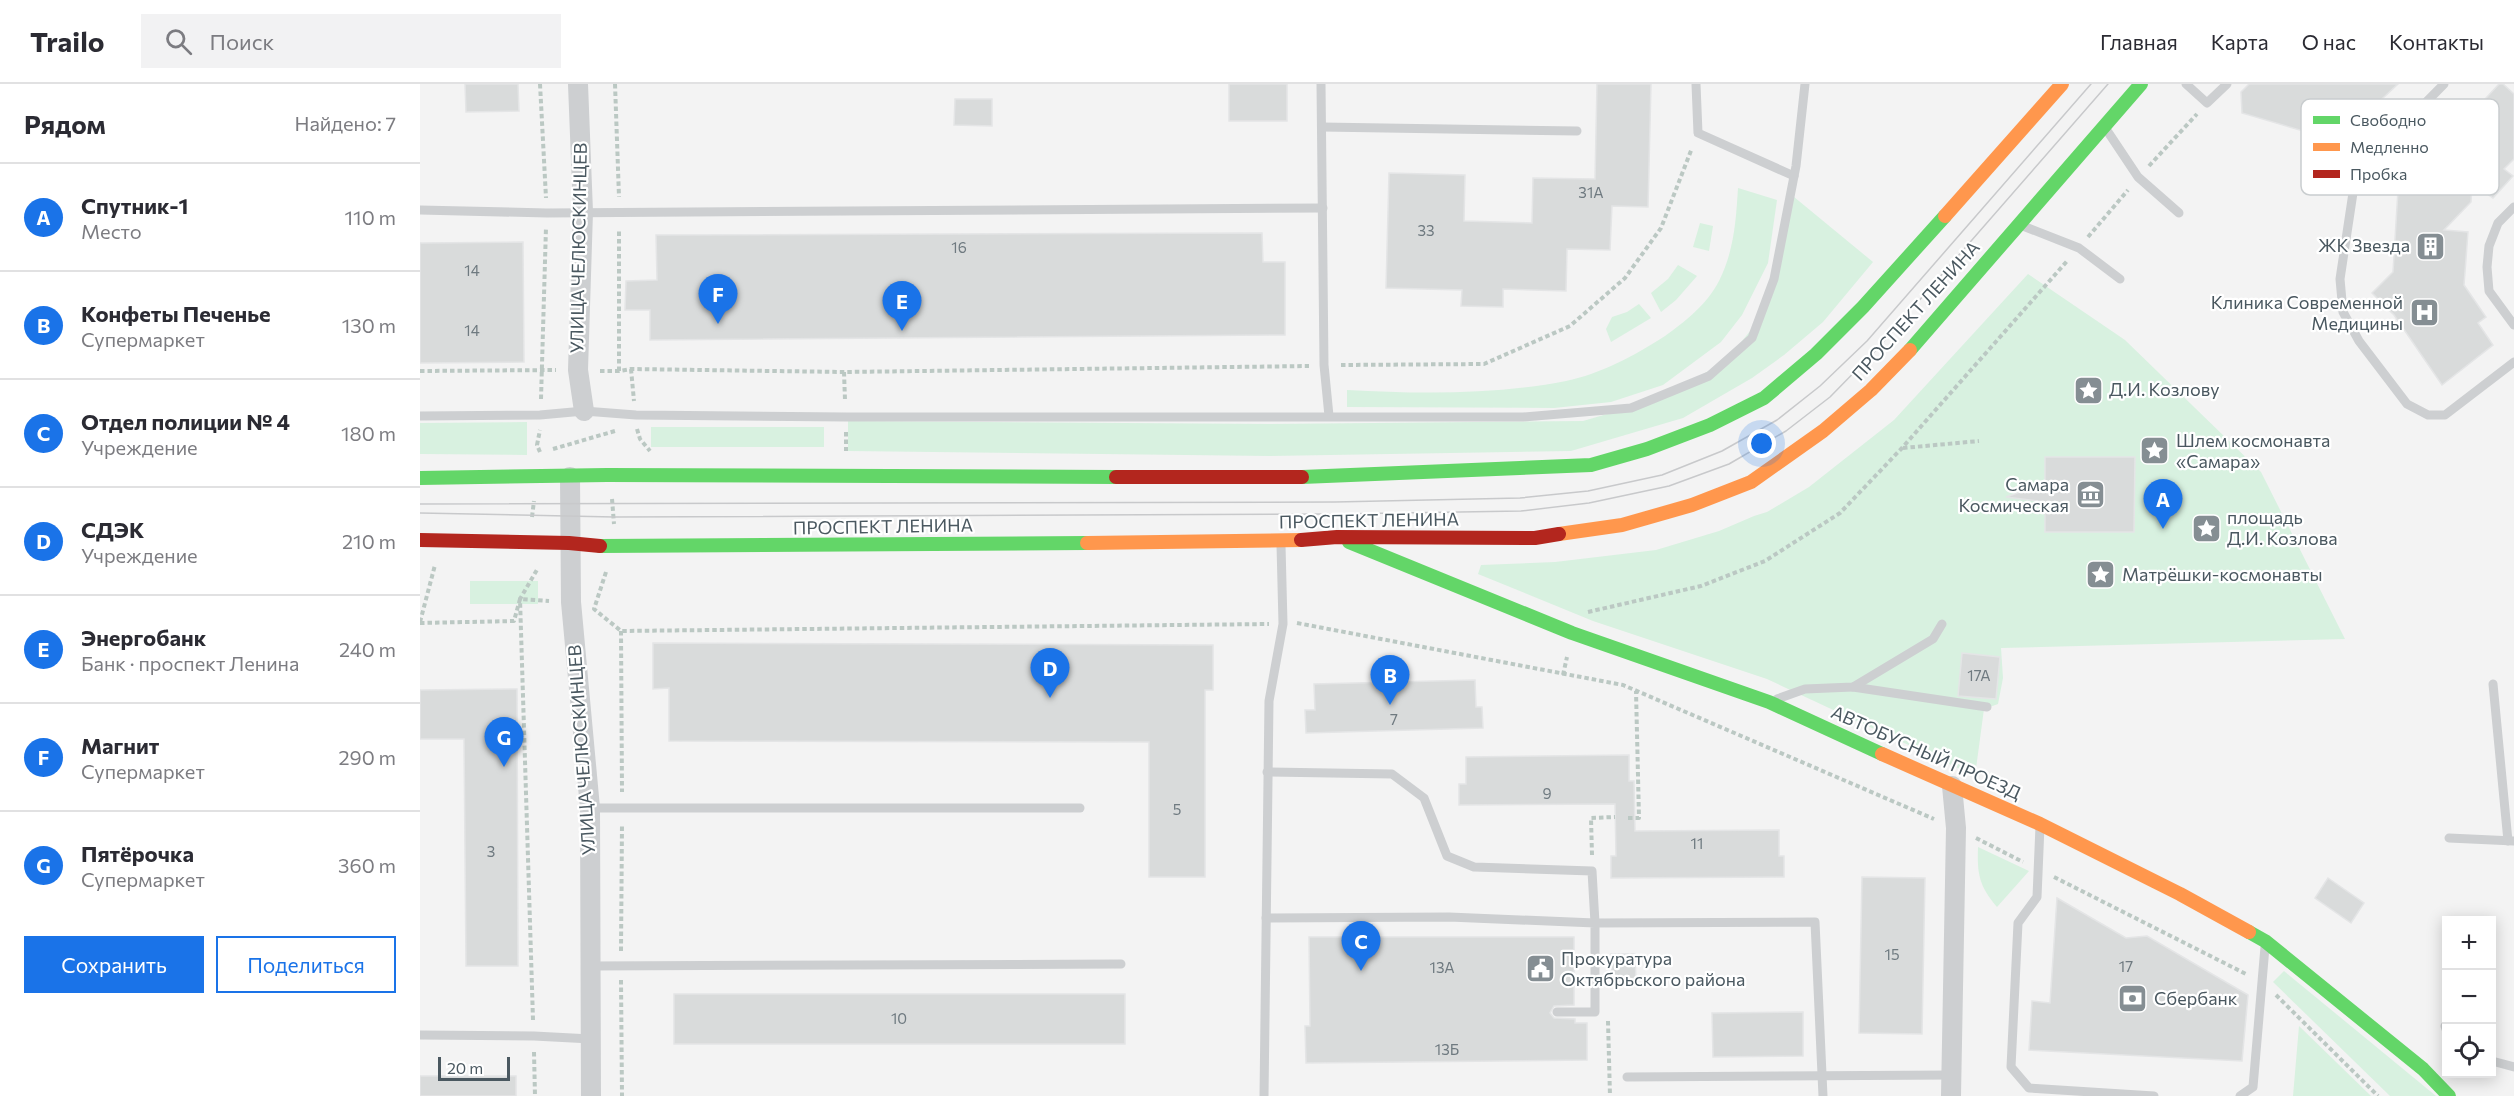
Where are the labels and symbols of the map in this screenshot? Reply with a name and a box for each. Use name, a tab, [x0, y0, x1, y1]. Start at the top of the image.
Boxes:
legend	[2301, 99, 2499, 195]
text: Свободно	[2350, 110, 2426, 129]
text: Медленно	[2350, 137, 2429, 156]
street label: УЛИЦА ЧЕЛЮСКИНЦЕВ	[565, 142, 591, 353]
text: Пробка	[2350, 164, 2407, 183]
house number: 31А	[1578, 183, 1604, 201]
house number: 33	[1417, 221, 1435, 239]
building icon: ЖК Звезда	[2415, 230, 2447, 262]
place label: ЖК Звезда	[2318, 234, 2410, 256]
street label: ПРОСПЕКТ ЛЕНИНА	[1847, 236, 1984, 385]
house number: 16	[951, 238, 967, 256]
house number: 14	[464, 261, 480, 279]
pin: F	[698, 274, 738, 324]
pin: E	[882, 282, 922, 331]
place label: Клиника Современной Медицины	[2211, 291, 2403, 334]
hospital icon: Клиника Современной Медицины	[2408, 297, 2440, 329]
house number: 14	[464, 321, 480, 339]
place icon: Д.И. Козлову	[2072, 374, 2104, 406]
place label: Д.И. Козлову	[2109, 378, 2219, 400]
your location	[1747, 429, 1776, 458]
place label: Шлем космонавта «Самара»	[2176, 429, 2330, 472]
place icon: Шлем космонавта «Самара»	[2139, 435, 2171, 467]
place label: Самара Космическая	[1958, 473, 2069, 516]
museum icon: Самара Космическая	[2074, 479, 2106, 511]
pin: A	[2144, 480, 2182, 529]
place label: площадь Д.И. Козлова	[2227, 506, 2338, 549]
street label: ПРОСПЕКТ ЛЕНИНА	[1279, 507, 1459, 533]
place icon: площадь Д.И. Козлова	[2190, 512, 2222, 544]
street label: ПРОСПЕКТ ЛЕНИНА	[793, 513, 973, 539]
place icon: Матрёшки-космонавты	[2085, 559, 2117, 591]
place label: Матрёшки-космонавты	[2122, 563, 2322, 585]
street label: УЛИЦА ЧЕЛЮСКИНЦЕВ	[563, 644, 599, 856]
pin: D	[1030, 648, 1070, 698]
pin: B	[1370, 656, 1410, 705]
house number: 17А	[1967, 666, 1991, 684]
street label: АВТОБУСНЫЙ ПРОЕЗД	[1828, 700, 2025, 804]
house number: 7	[1390, 710, 1398, 728]
pin: G	[484, 718, 524, 767]
house number: 9	[1542, 784, 1552, 802]
house number: 5	[1173, 800, 1181, 818]
house number: 11	[1691, 834, 1703, 852]
house number: 3	[487, 842, 495, 860]
pin: C	[1342, 922, 1380, 971]
house number: 15	[1884, 945, 1900, 963]
place label: Прокуратура Октябрьского района	[1561, 947, 1745, 990]
public building icon: Прокуратура Октябрьского района	[1524, 953, 1556, 985]
house number: 17	[2119, 957, 2133, 975]
house number: 13А	[1430, 958, 1454, 976]
bank icon: Сбербанк	[2117, 983, 2149, 1015]
place label: Сбербанк	[2154, 987, 2238, 1009]
house number: 10	[891, 1009, 907, 1027]
house number: 13Б	[1435, 1040, 1459, 1058]
scale bar	[438, 1054, 510, 1082]

